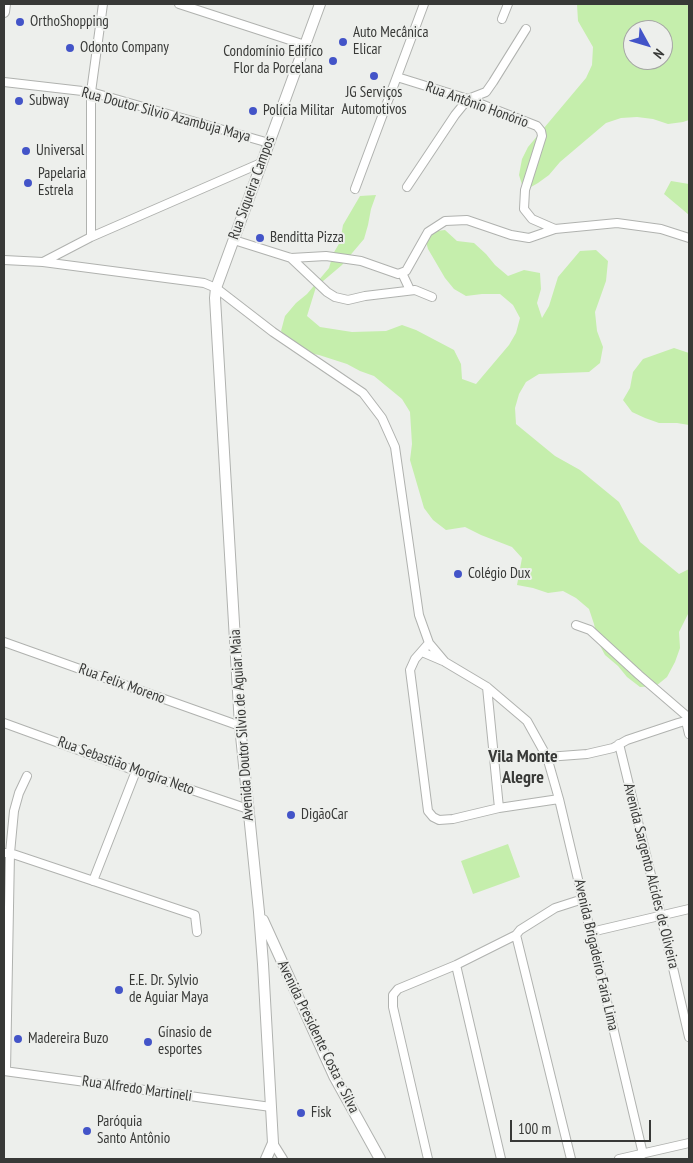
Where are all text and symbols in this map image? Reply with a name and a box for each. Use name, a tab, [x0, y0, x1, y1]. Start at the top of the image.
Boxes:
place label: OrthoShopping	[30, 13, 109, 31]
marker: OrthoShopping	[14, 16, 26, 28]
north arrow	[623, 20, 673, 70]
place label: Auto Mecânica Elicar	[353, 24, 428, 59]
marker: Auto Mecânica Elicar	[337, 36, 349, 48]
place label: Odonto Company	[80, 39, 169, 57]
marker: Odonto Company	[64, 42, 76, 54]
place label: Condomínio Edifíco Flor da Porcelana	[223, 43, 323, 78]
text: N	[650, 45, 668, 62]
marker: Condomínio Edifíco Flor da Porcelana	[327, 55, 339, 67]
marker: JG Serviços Automotivos	[368, 70, 380, 82]
street label: Rua Antônio Honório	[423, 78, 531, 132]
street label: Rua Doutor Silvio Azambuja Maya	[80, 84, 252, 146]
place label: JG Serviços Automotivos	[341, 84, 407, 119]
place label: Subway	[29, 92, 69, 110]
marker: Subway	[13, 95, 25, 107]
place label: Polícia Militar	[263, 102, 334, 120]
marker: Polícia Militar	[247, 105, 259, 117]
street label: Rua Siqueira Campos	[225, 134, 279, 242]
place label: Universal	[36, 142, 84, 160]
marker: Universal	[20, 145, 32, 157]
place label: Papelaria Estrela	[38, 165, 86, 200]
marker: Papelaria Estrela	[22, 177, 34, 189]
place label: Benditta Pizza	[270, 229, 344, 247]
marker: Benditta Pizza	[254, 232, 266, 244]
place label: Colégio Dux	[468, 565, 530, 583]
marker: Colégio Dux	[452, 568, 464, 580]
street label: Avenida Doutor Silvio de Aguiar Maia	[226, 629, 258, 821]
street label: Rua Felix Moreno	[76, 660, 168, 708]
street label: Rua Sebastião Morgira Neto	[55, 733, 197, 799]
district label: Vila Monte Alegre	[488, 746, 558, 789]
street label: Avenida Sargento Alcides de Oliveira	[619, 782, 683, 970]
place label: DigãoCar	[301, 806, 348, 824]
marker: DigãoCar	[285, 809, 297, 821]
street label: Avenida Brigadeiro Faria Lima	[570, 878, 622, 1032]
street label: Avenida Presidente Costa e Silva	[273, 958, 363, 1116]
place label: E.E. Dr. Sylvio de Aguiar Maya	[129, 972, 209, 1007]
marker: E.E. Dr. Sylvio de Aguiar Maya	[113, 984, 125, 996]
place label: Gínasio de esportes	[158, 1024, 212, 1059]
place label: Madereira Buzo	[28, 1030, 108, 1048]
marker: Madereira Buzo	[12, 1033, 24, 1045]
marker: Gínasio de esportes	[142, 1036, 154, 1048]
street label: Rua Alfredo Martineli	[81, 1072, 193, 1106]
place label: Fisk	[311, 1104, 331, 1122]
marker: Fisk	[295, 1107, 307, 1119]
scale bar	[513, 1110, 654, 1142]
place label: Paróquia Santo Antônio	[97, 1113, 170, 1148]
text: 100 m	[518, 1119, 551, 1138]
marker: Paróquia Santo Antônio	[81, 1125, 93, 1137]

